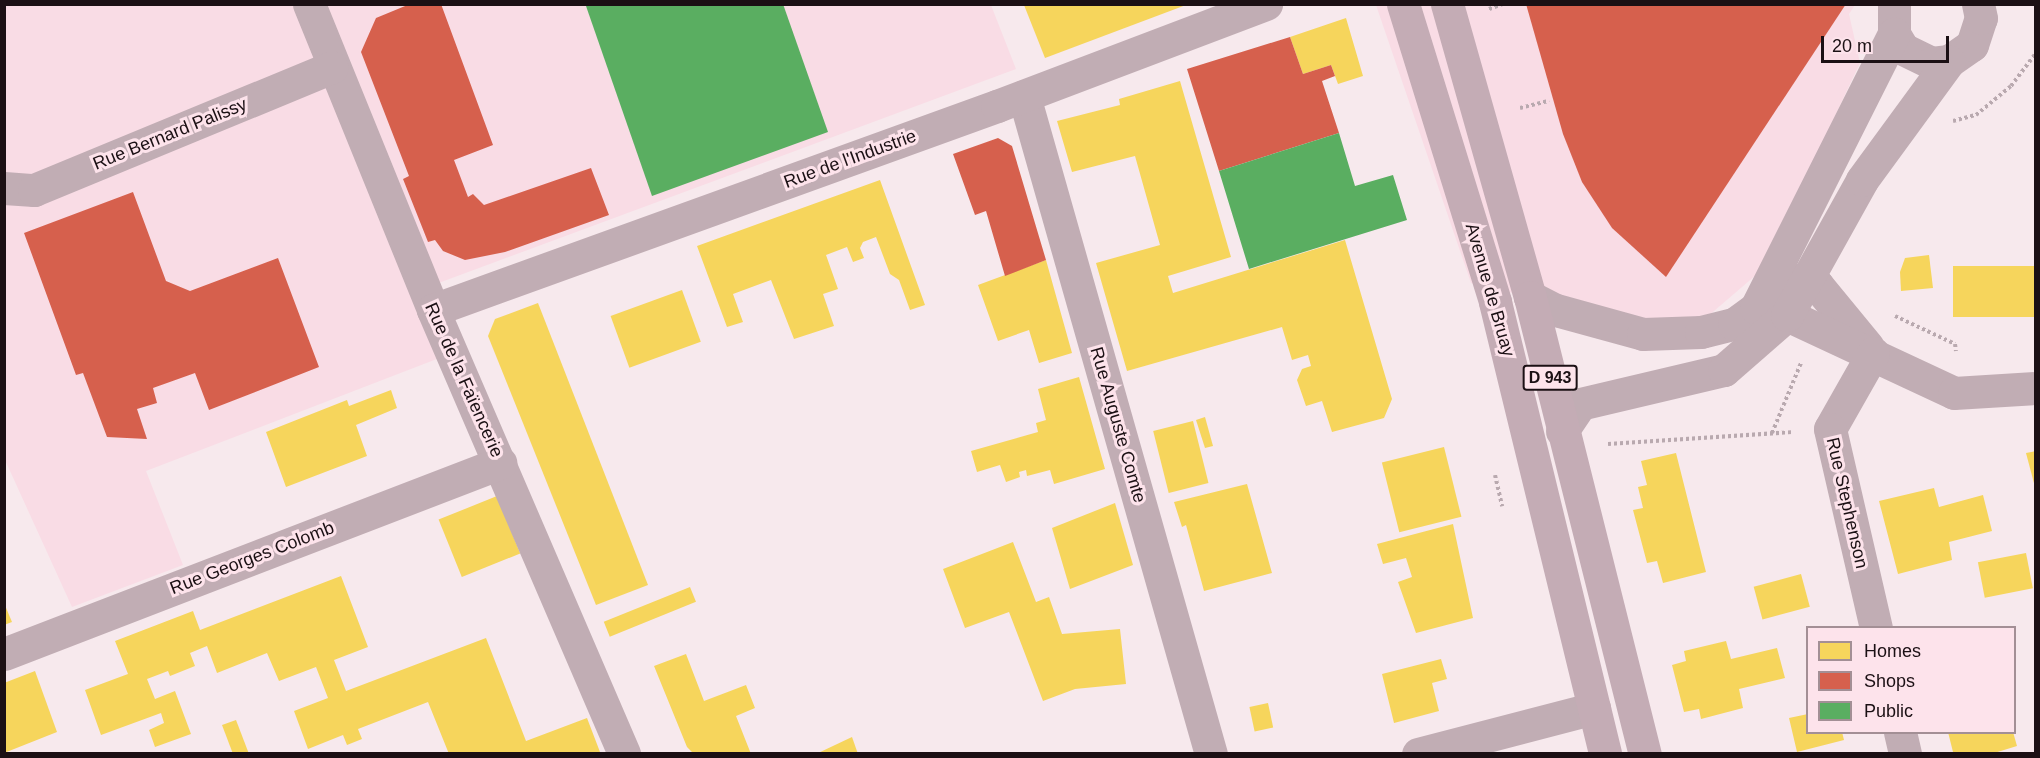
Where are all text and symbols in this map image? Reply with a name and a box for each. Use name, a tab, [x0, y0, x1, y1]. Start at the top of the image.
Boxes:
scale bar	[1824, 24, 1952, 62]
text: 20 m	[1832, 36, 1872, 56]
street label: Rue Bernard Palissy	[90, 93, 250, 175]
street label: Rue de l'Industrie	[781, 125, 919, 193]
street label: Avenue de Bruay	[1461, 221, 1519, 359]
street label: Rue de la Faïencerie	[420, 299, 508, 461]
street label: Rue Auguste Comte	[1085, 344, 1151, 506]
road number: D 943	[1522, 365, 1578, 391]
street label: Rue Stephenson	[1821, 435, 1873, 571]
street label: Rue Georges Colomb	[167, 517, 337, 599]
legend	[1806, 626, 2016, 734]
text: Homes	[1864, 641, 1921, 661]
text: Shops	[1864, 671, 1915, 691]
text: Public	[1864, 701, 1913, 721]

